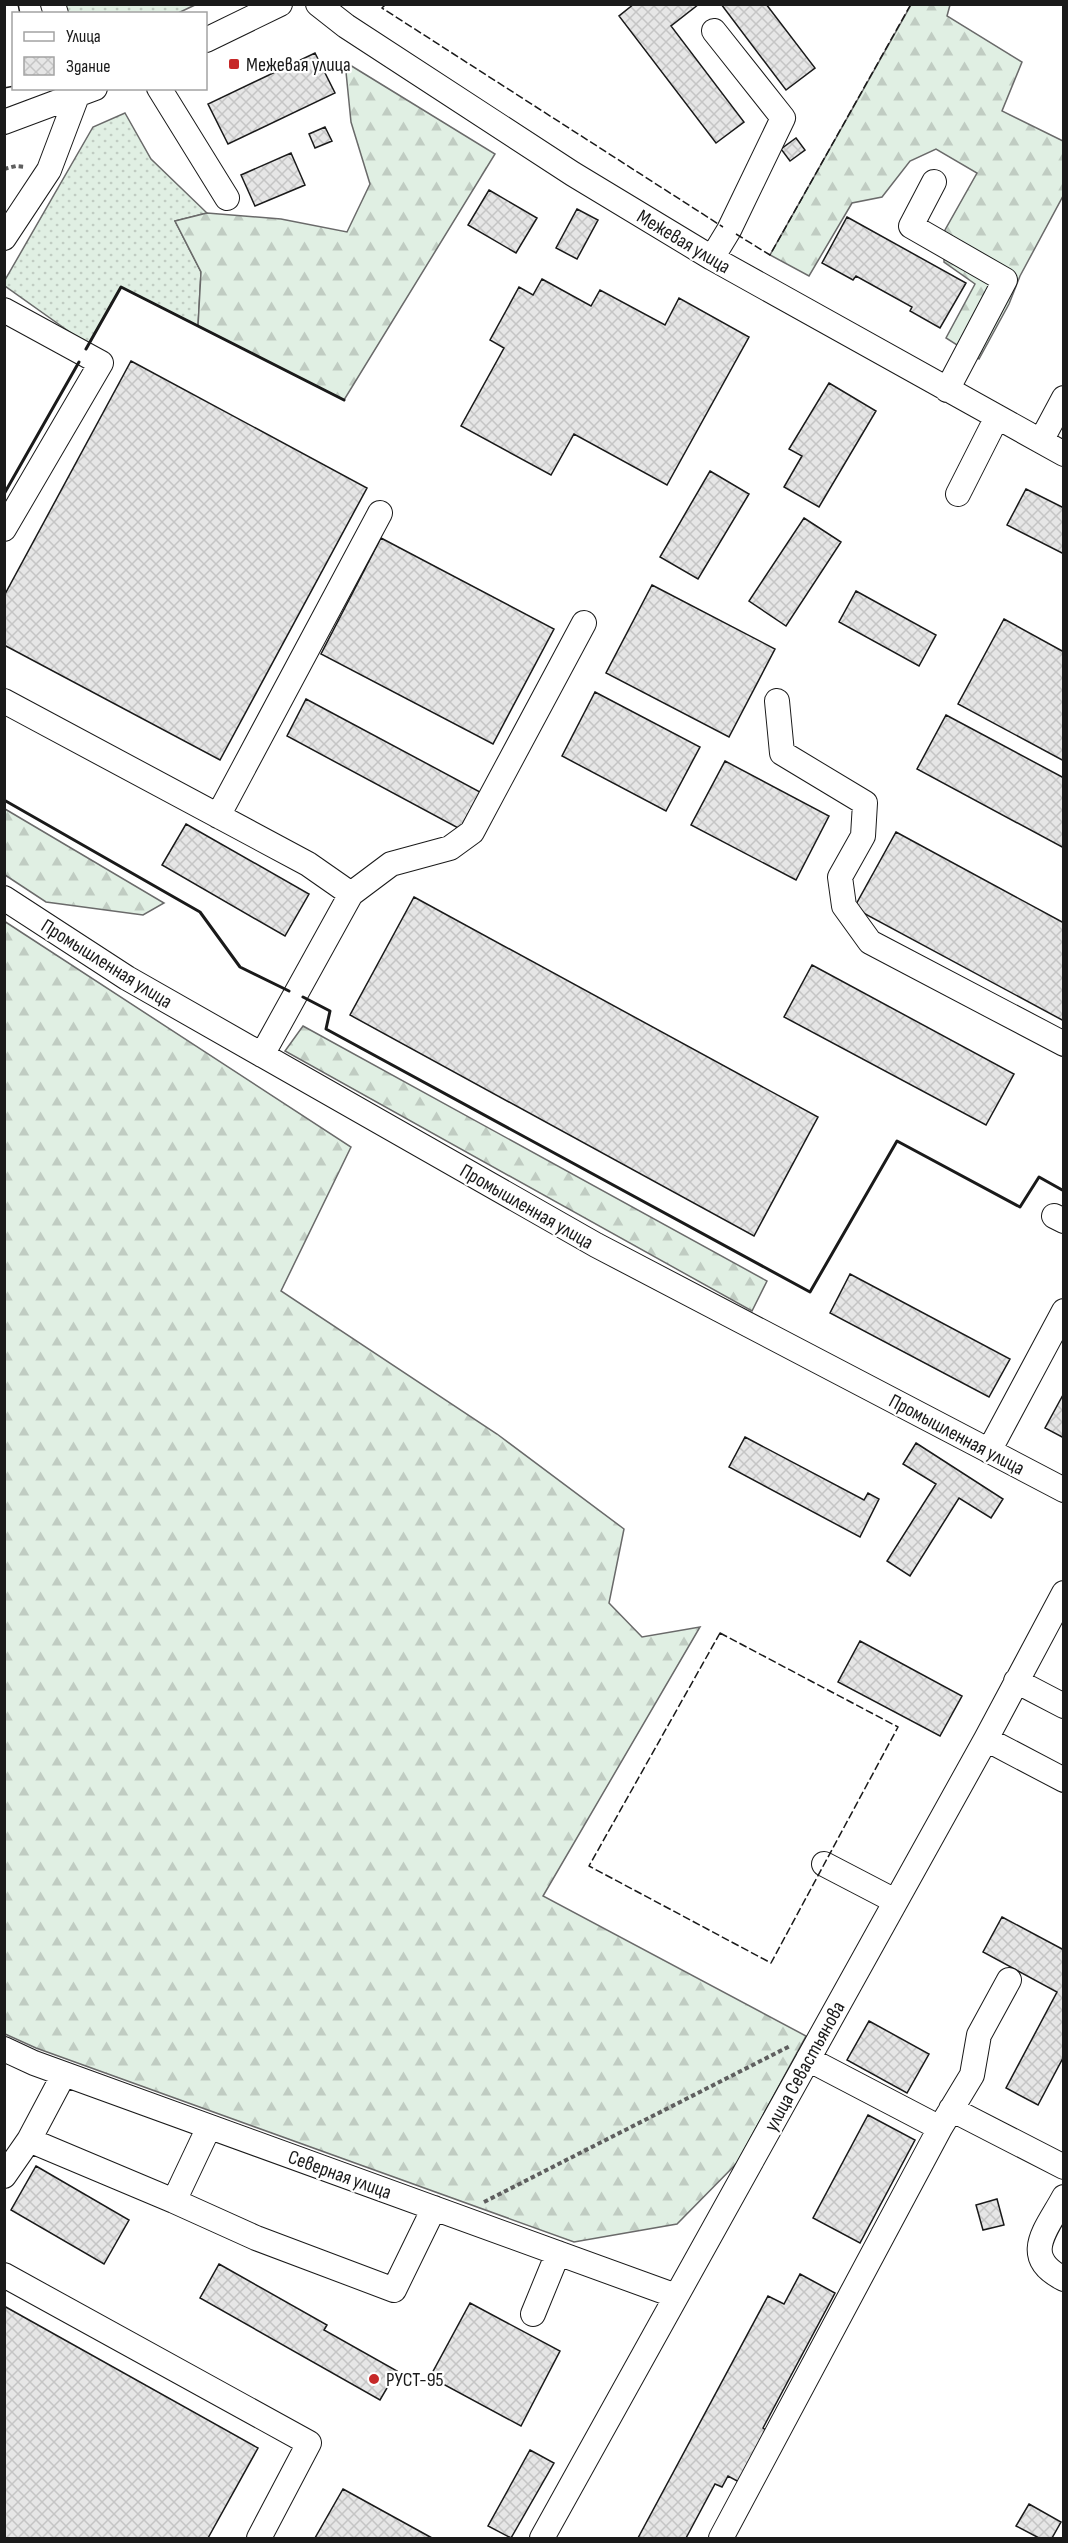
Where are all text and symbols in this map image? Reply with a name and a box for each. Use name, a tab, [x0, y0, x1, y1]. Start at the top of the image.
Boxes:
legend	[12, 12, 207, 90]
text: Улица	[66, 26, 101, 47]
place label: Межевая улица	[246, 53, 351, 77]
text: Здание	[66, 56, 111, 77]
marker: Межевая улица	[227, 57, 241, 71]
street label: Межевая улица	[632, 205, 735, 279]
street label: Промышленная улица	[36, 914, 176, 1014]
street label: Промышленная улица	[456, 1159, 597, 1255]
street label: Промышленная улица	[885, 1389, 1028, 1481]
street label: улица Севастьянова	[759, 1997, 850, 2136]
street label: Северная улица	[285, 2145, 395, 2205]
place label: РУСТ-95	[386, 2368, 444, 2392]
marker: РУСТ-95	[367, 2372, 381, 2386]

